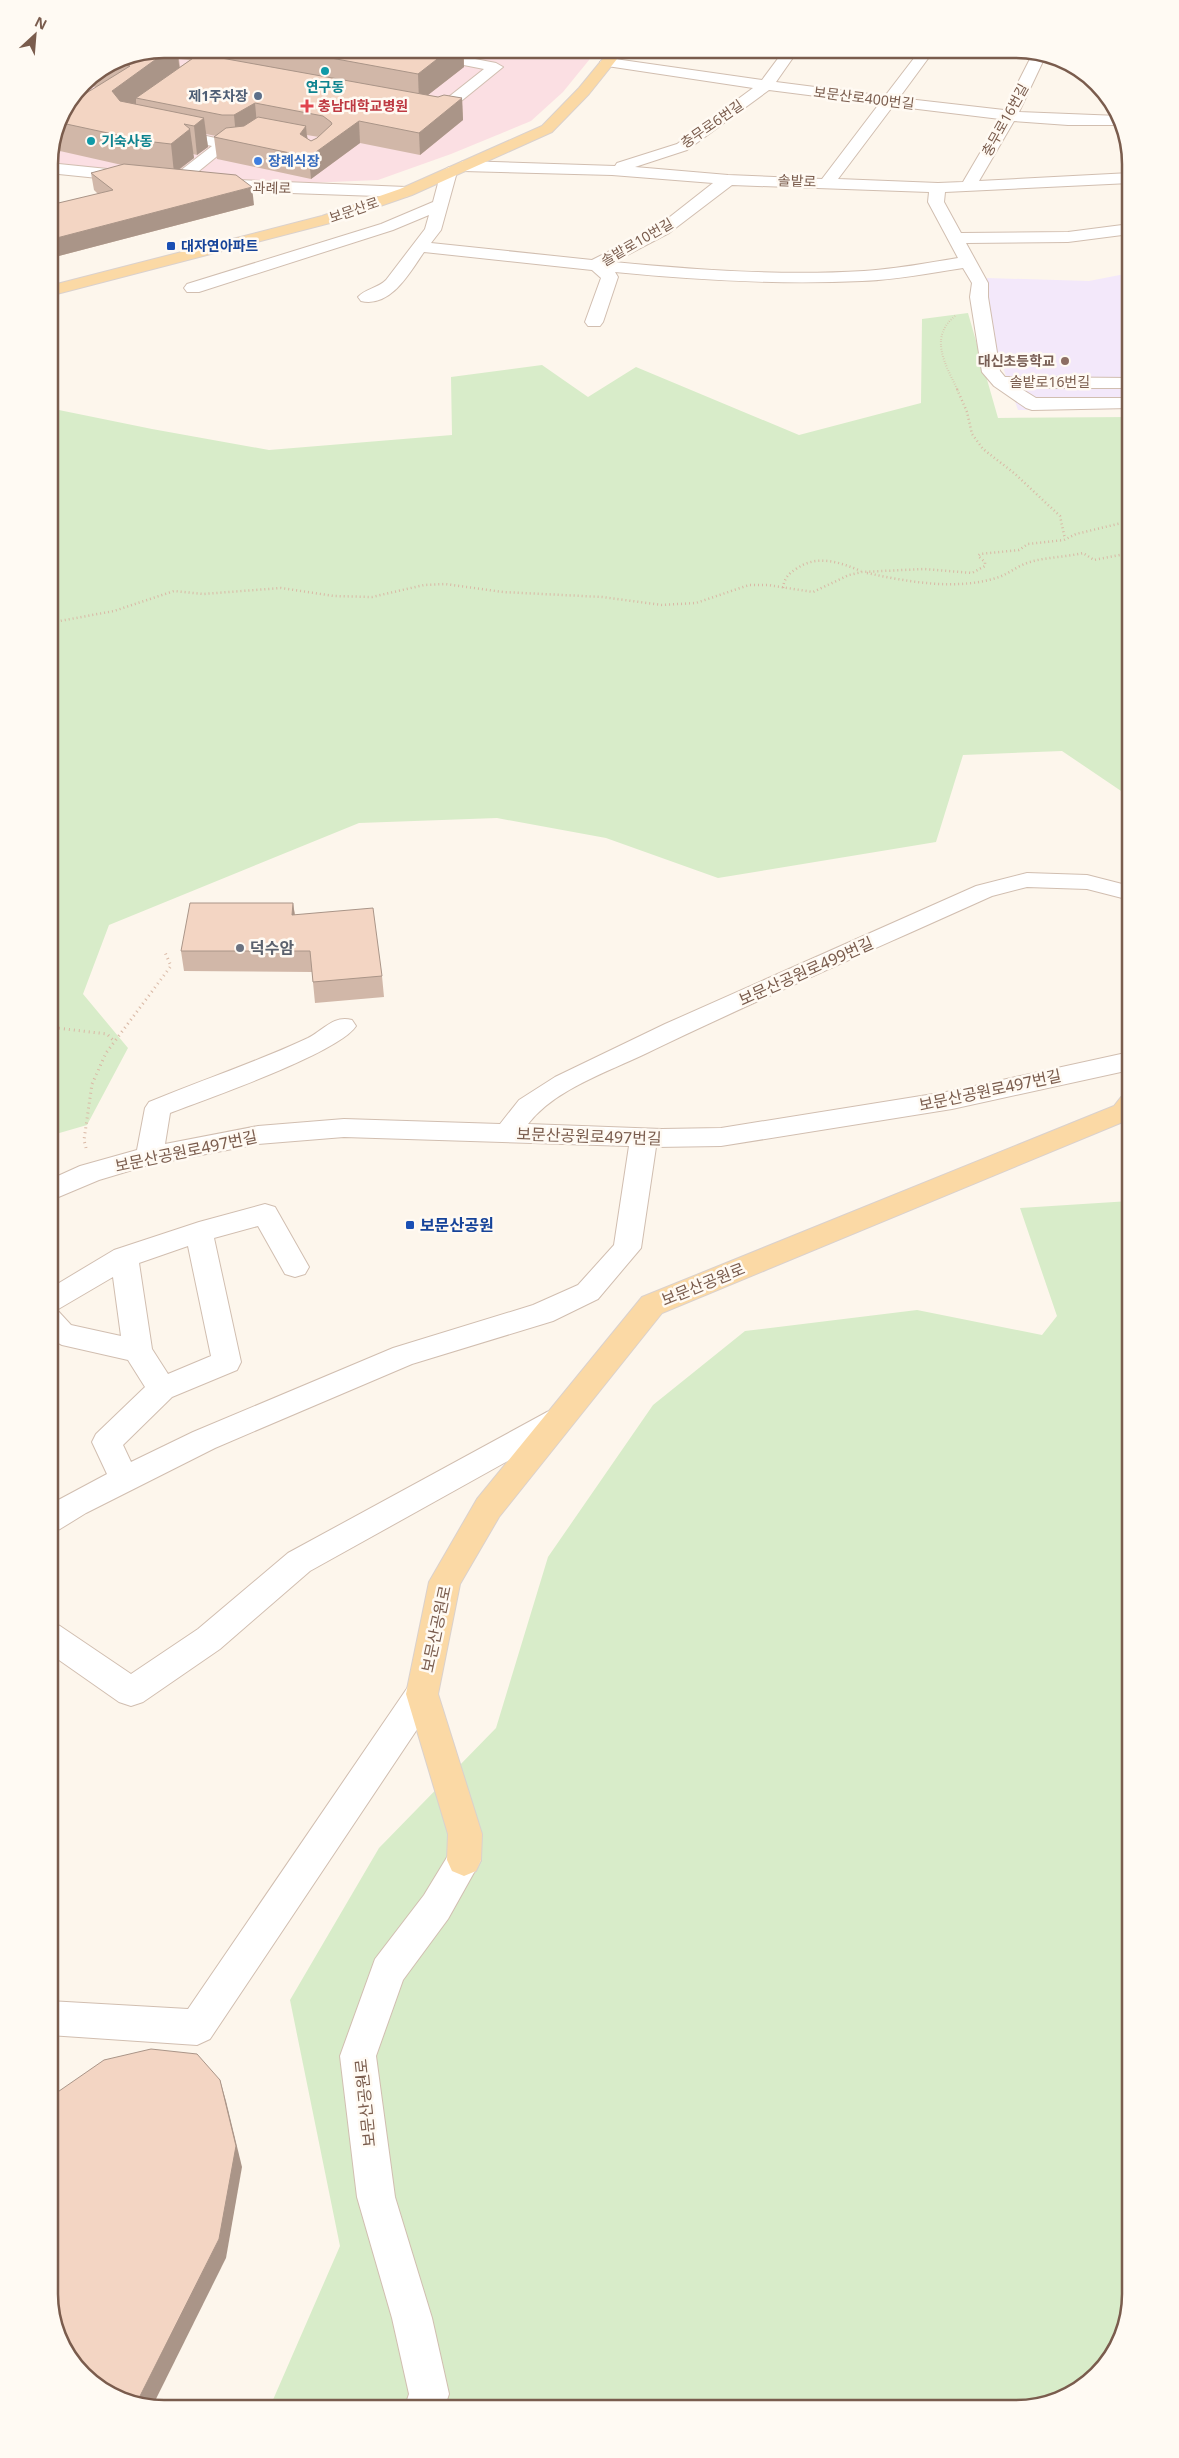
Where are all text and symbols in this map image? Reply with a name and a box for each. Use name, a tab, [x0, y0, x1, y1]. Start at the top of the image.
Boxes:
north arrow	[10, 10, 60, 60]
text: N	[32, 12, 50, 34]
marker: 연구동	[319, 65, 331, 77]
place label: 연구동	[306, 77, 344, 96]
street label: 충무로16번길	[977, 80, 1032, 160]
street label: 보문산로400번길	[813, 82, 915, 113]
place label: 제1주차장	[188, 86, 248, 105]
marker: 제1주차장	[252, 90, 264, 102]
street label: 충무로6번길	[677, 95, 747, 152]
place label: 충남대학교병원	[318, 96, 408, 115]
marker: 충남대학교병원	[300, 99, 314, 113]
place label: 기숙사동	[101, 131, 153, 150]
marker: 기숙사동	[85, 135, 97, 147]
place label: 장례식장	[268, 151, 320, 170]
marker: 장례식장	[252, 155, 264, 167]
street label: 솔밭로	[777, 170, 817, 191]
street label: 과례로	[253, 178, 292, 197]
street label: 보문산로	[326, 192, 381, 227]
street label: 솔밭로10번길	[597, 213, 676, 270]
place label: 대자연아파트	[181, 236, 258, 255]
marker: 대자연아파트	[165, 240, 177, 252]
place label: 대신초등학교	[978, 351, 1055, 370]
marker: 대신초등학교	[1059, 355, 1071, 367]
street label: 솔밭로16번길	[1010, 372, 1090, 391]
street label: 보문산공원로499번길	[735, 931, 877, 1011]
place label: 덕수암	[250, 937, 294, 959]
marker: 덕수암	[234, 942, 246, 954]
street label: 보문산공원로497번길	[917, 1064, 1063, 1116]
street label: 보문산공원로497번길	[516, 1122, 662, 1150]
street label: 보문산공원로497번길	[113, 1125, 259, 1177]
place label: 보문산공원	[420, 1214, 494, 1236]
marker: 보문산공원	[404, 1219, 416, 1231]
street label: 보문산공원로	[658, 1257, 748, 1311]
street label: 보문산공원로	[416, 1583, 456, 1674]
street label: 보문산공원로	[349, 2058, 381, 2148]

